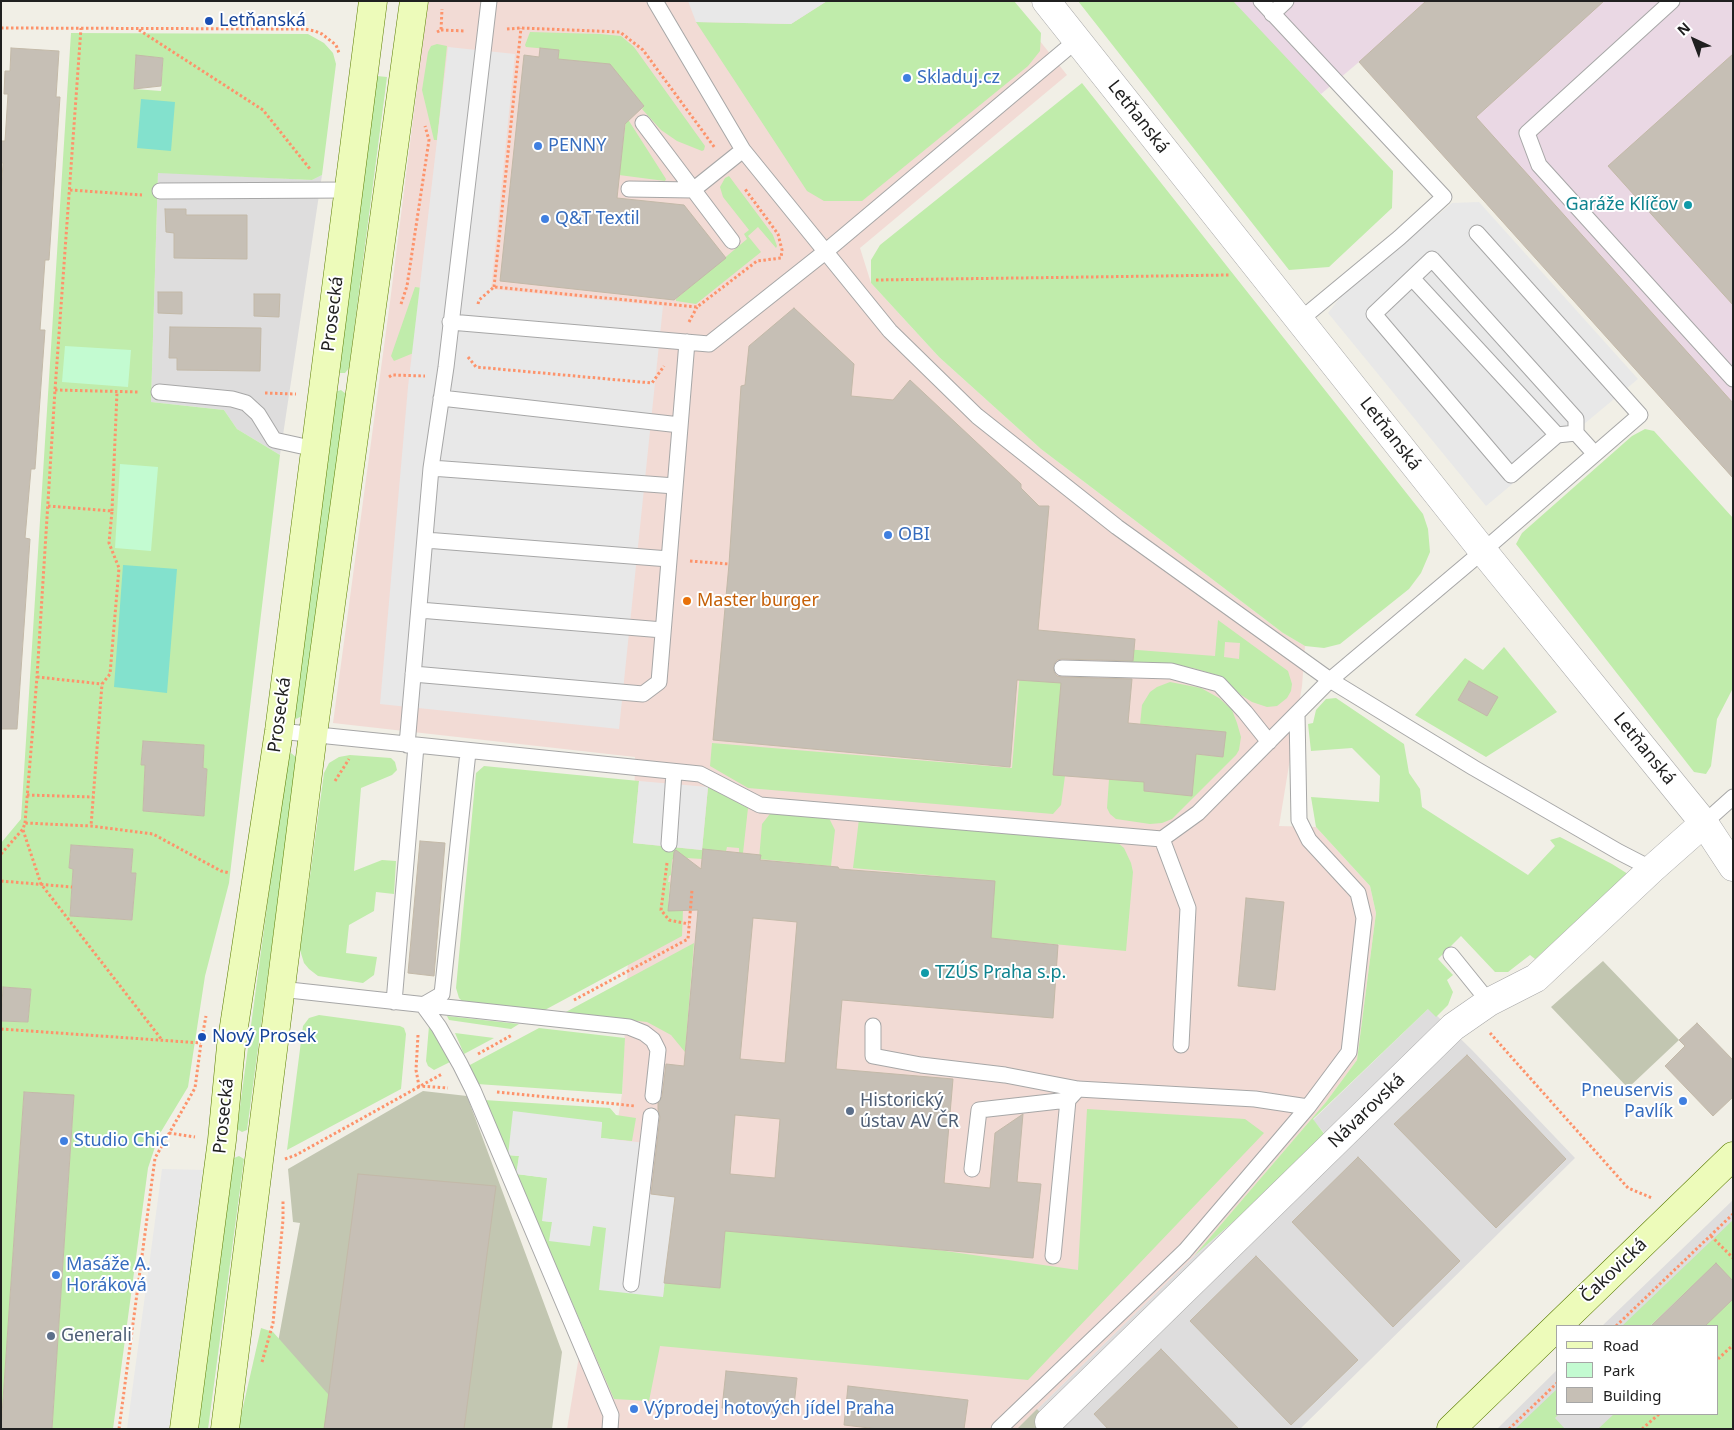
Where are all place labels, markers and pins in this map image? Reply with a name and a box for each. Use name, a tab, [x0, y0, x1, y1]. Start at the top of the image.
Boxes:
place label: Letňanská	[219, 10, 306, 32]
marker: Letňanská	[203, 15, 215, 27]
place label: Skladuj.cz	[917, 67, 1000, 89]
marker: Skladuj.cz	[901, 72, 913, 84]
place label: PENNY	[548, 135, 606, 157]
marker: PENNY	[532, 140, 544, 152]
place label: Garáže Klíčov	[1566, 194, 1678, 216]
marker: Garáže Klíčov	[1682, 199, 1694, 211]
place label: Q&T Textil	[555, 208, 640, 230]
marker: Q&T Textil	[539, 213, 551, 225]
place label: OBI	[898, 524, 930, 546]
marker: OBI	[882, 529, 894, 541]
place label: Master burger	[697, 590, 819, 612]
marker: Master burger	[681, 595, 693, 607]
place label: TZÚS Praha s.p.	[935, 962, 1066, 984]
marker: TZÚS Praha s.p.	[919, 967, 931, 979]
place label: Nový Prosek	[212, 1026, 316, 1048]
marker: Nový Prosek	[196, 1031, 208, 1043]
place label: Pneuservis Pavlík	[1581, 1080, 1673, 1122]
place label: Historický ústav AV ČR	[860, 1090, 959, 1132]
marker: Pneuservis Pavlík	[1677, 1095, 1689, 1107]
marker: Historický ústav AV ČR	[844, 1105, 856, 1117]
place label: Studio Chic	[74, 1130, 169, 1152]
marker: Studio Chic	[58, 1135, 70, 1147]
place label: Masáže A. Horáková	[66, 1254, 151, 1296]
marker: Masáže A. Horáková	[50, 1269, 62, 1281]
place label: Generali	[61, 1325, 132, 1347]
marker: Generali	[45, 1330, 57, 1342]
place label: Výprodej hotových jídel Praha	[644, 1398, 894, 1420]
marker: Výprodej hotových jídel Praha	[628, 1403, 640, 1415]

